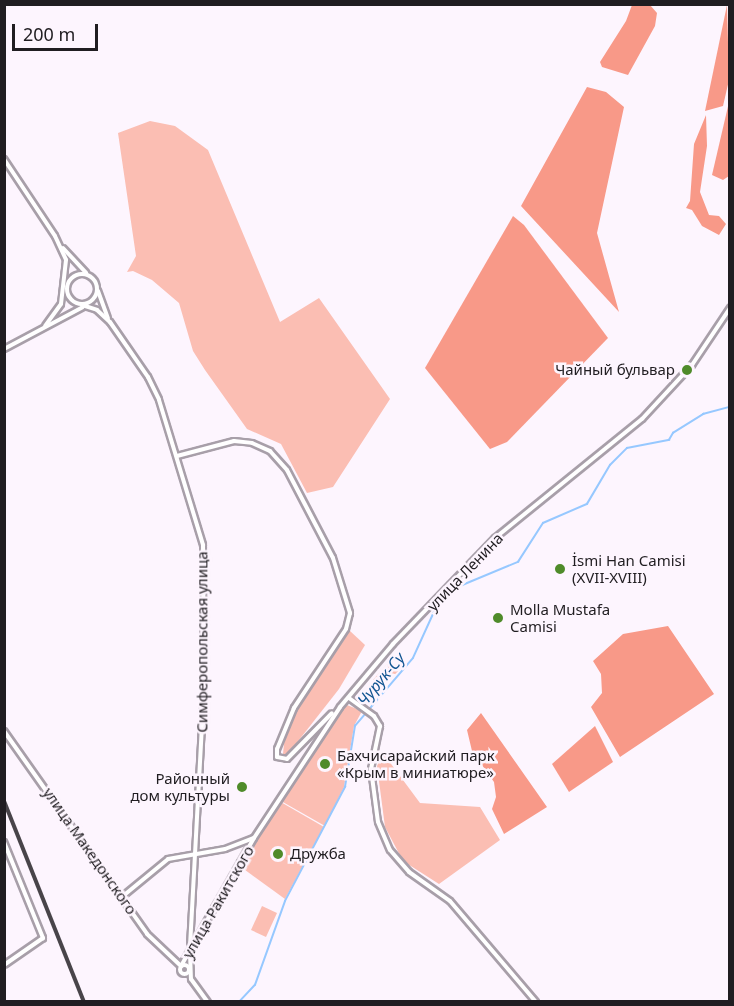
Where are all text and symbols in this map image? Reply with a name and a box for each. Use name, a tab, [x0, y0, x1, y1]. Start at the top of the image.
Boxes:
scale bar	[15, 12, 100, 50]
text: 200 m	[23, 22, 75, 46]
place label: Чайный бульвар	[555, 361, 675, 379]
marker: Чайный бульвар	[680, 363, 694, 377]
street label: улица Ленина	[423, 529, 507, 615]
street label: Симферопольская улица	[193, 551, 211, 733]
place label: İsmi Han Camisi (XVII-XVIII)	[572, 551, 686, 586]
marker: İsmi Han Camisi (XVII-XVIII)	[553, 562, 567, 576]
place label: Molla Mustafa Camisi	[510, 600, 610, 635]
marker: Molla Mustafa Camisi	[491, 611, 505, 625]
water label: Чурук-Су	[353, 648, 409, 710]
place label: Бахчисарайский парк «Крым в миниатюре»	[337, 746, 495, 781]
marker: Бахчисарайский парк «Крым в миниатюре»	[318, 757, 332, 771]
place label: Районный дом культуры	[131, 769, 230, 804]
marker: Районный дом культуры	[235, 780, 249, 794]
street label: улица Македонского	[39, 784, 141, 918]
street label: улица Ракитского	[178, 843, 258, 961]
place label: Дружба	[290, 845, 346, 863]
marker: Дружба	[271, 847, 285, 861]

